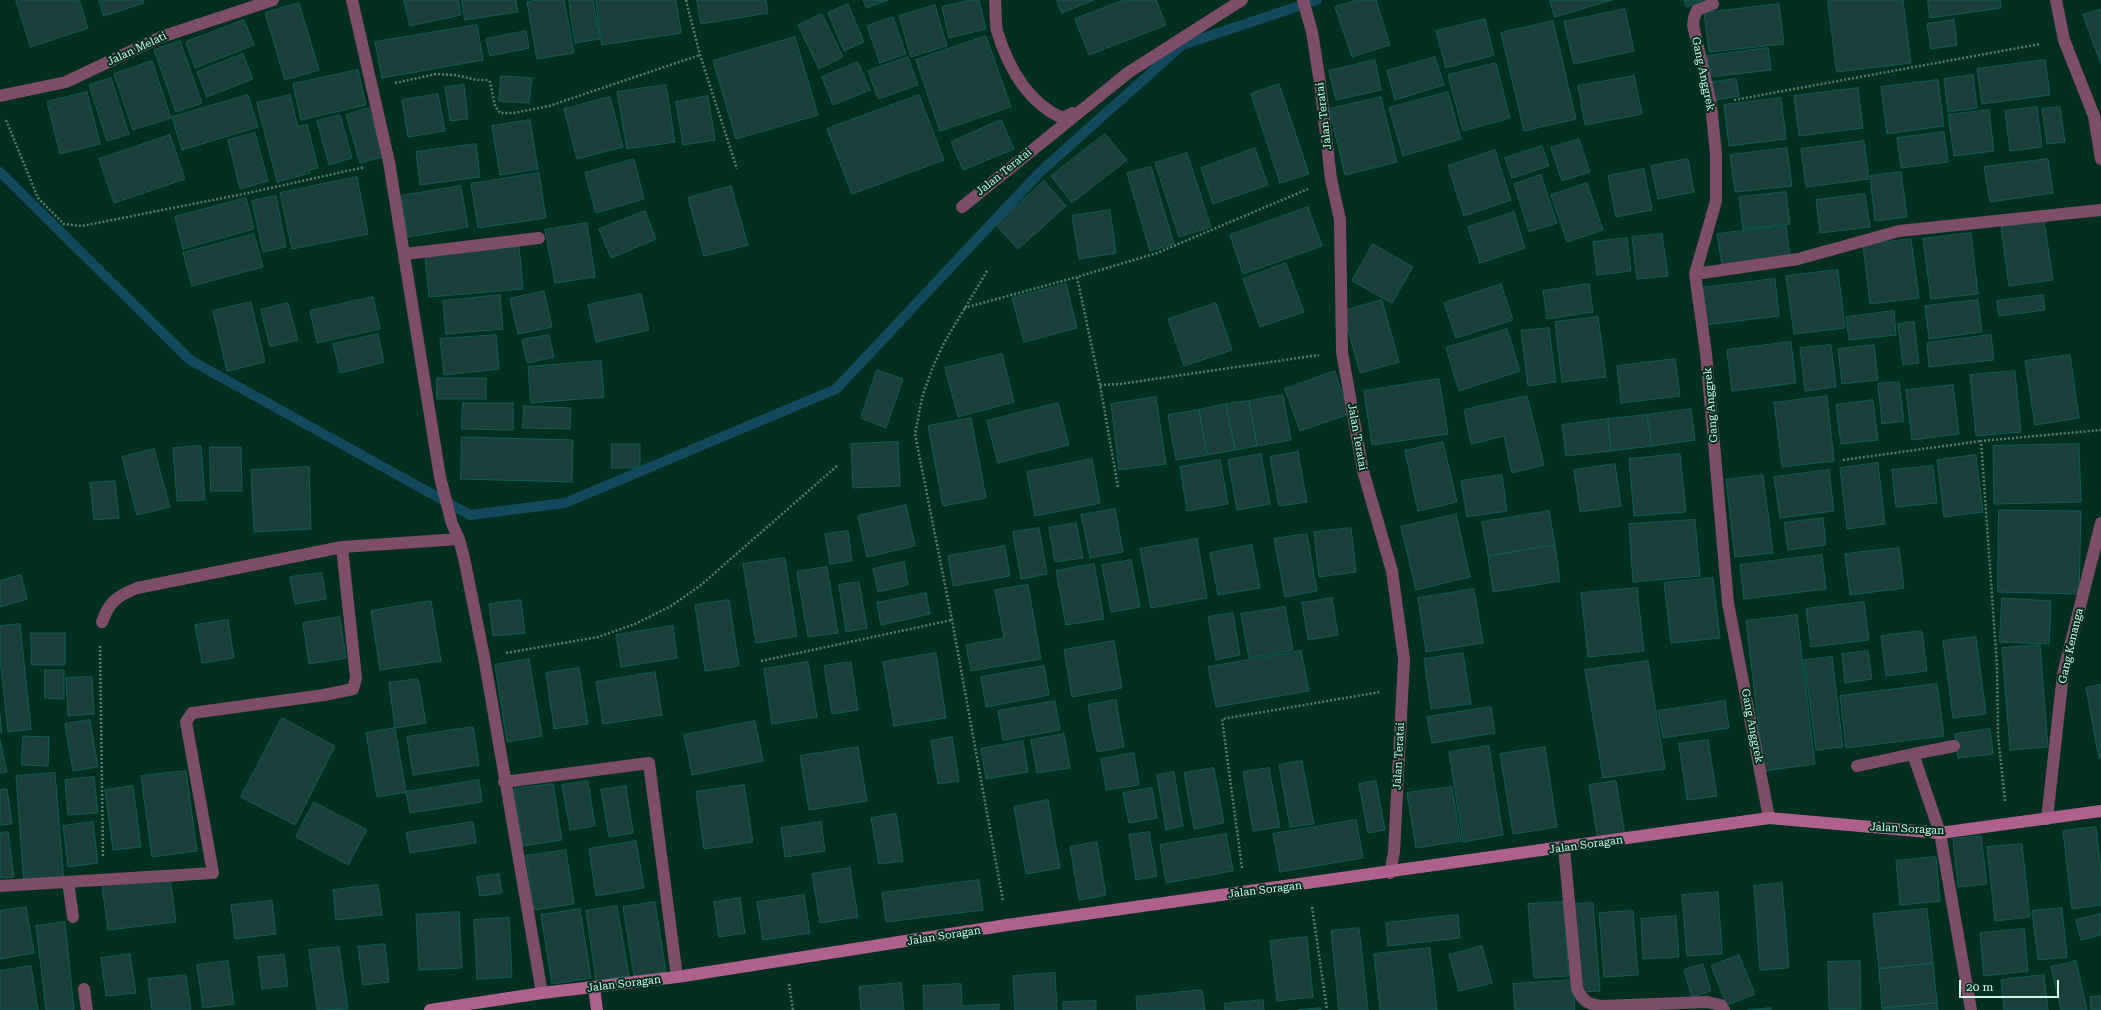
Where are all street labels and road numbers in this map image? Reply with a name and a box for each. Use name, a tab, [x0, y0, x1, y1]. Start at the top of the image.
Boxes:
street label: Jalan Melati	[105, 29, 169, 69]
street label: Gang Anggrek	[1689, 36, 1717, 112]
street label: Jalan Teratai	[1313, 82, 1335, 150]
street label: Jalan Teratai	[974, 146, 1034, 198]
street label: Gang Anggrek	[1701, 367, 1721, 443]
street label: Jalan Teratai	[1345, 403, 1369, 471]
street label: Gang Kenanga	[2056, 607, 2086, 685]
street label: Gang Anggrek	[1738, 688, 1766, 764]
street label: Jalan Teratai	[1391, 722, 1407, 790]
street label: Jalan Soragan	[1869, 820, 1945, 838]
street label: Jalan Soragan	[1548, 833, 1624, 857]
street label: Jalan Soragan	[1227, 879, 1303, 901]
street label: Jalan Soragan	[906, 924, 982, 948]
street label: Jalan Soragan	[586, 973, 662, 995]

